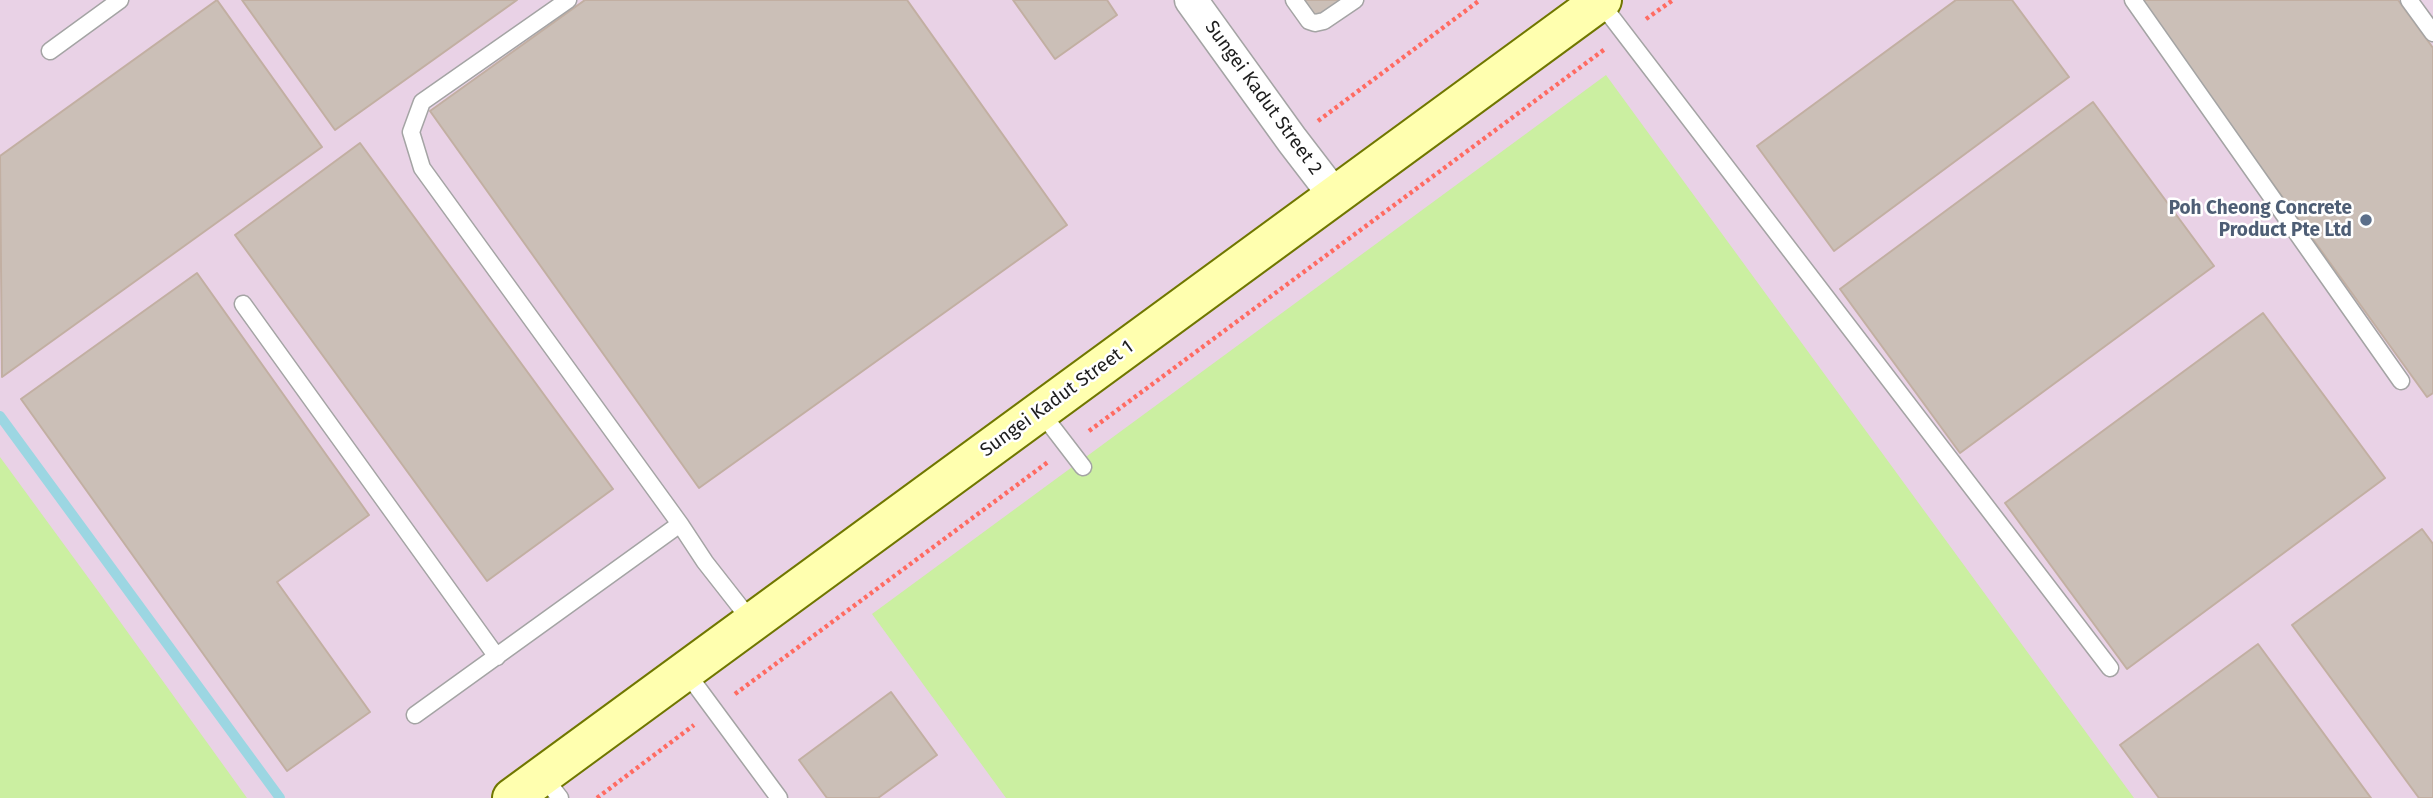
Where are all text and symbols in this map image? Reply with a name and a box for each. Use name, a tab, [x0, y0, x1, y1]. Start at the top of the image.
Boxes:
street label: Sungei Kadut Street 2	[1200, 17, 1326, 179]
place label: Poh Cheong Concrete Product Pte Ltd	[2169, 198, 2352, 242]
marker: Poh Cheong Concrete Product Pte Ltd	[2358, 212, 2374, 228]
street label: Sungei Kadut Street 1	[976, 336, 1138, 462]

